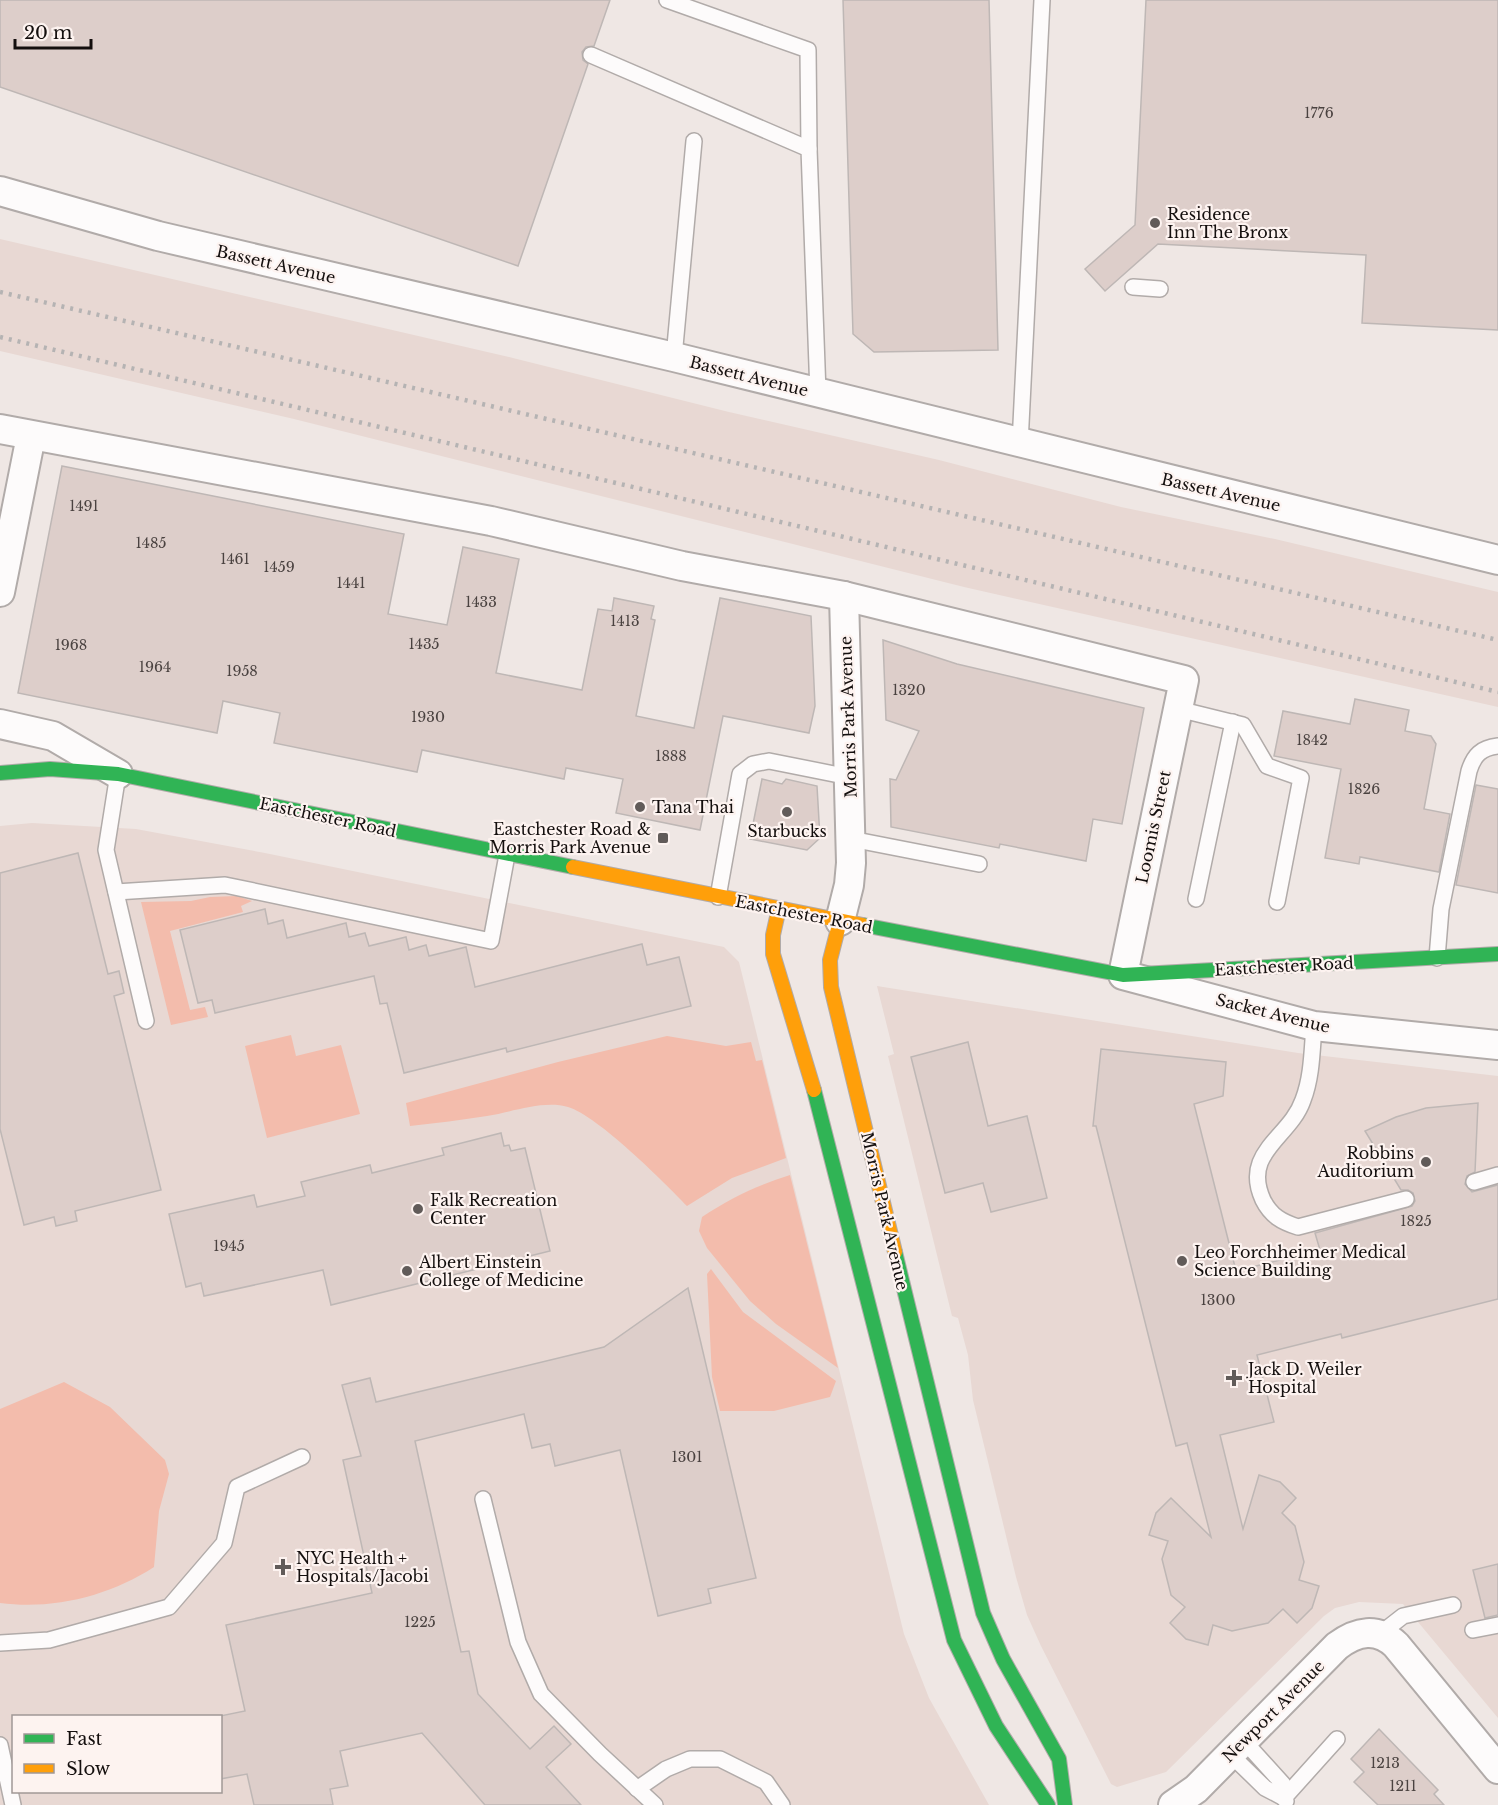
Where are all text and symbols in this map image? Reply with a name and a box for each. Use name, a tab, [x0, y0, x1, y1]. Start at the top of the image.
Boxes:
scale bar	[15, 12, 92, 50]
text: 20 m	[24, 22, 72, 44]
house number: 1776	[1304, 104, 1334, 122]
place label: Residence Inn The Bronx	[1167, 204, 1289, 242]
marker: Residence Inn The Bronx	[1148, 216, 1162, 230]
street label: Bassett Avenue	[214, 241, 338, 287]
street label: Bassett Avenue	[687, 352, 811, 400]
street label: Bassett Avenue	[1159, 469, 1283, 515]
house number: 1491	[69, 497, 99, 515]
house number: 1485	[136, 534, 166, 552]
house number: 1461	[220, 550, 250, 568]
house number: 1459	[263, 558, 295, 576]
house number: 1441	[337, 574, 365, 592]
house number: 1433	[465, 593, 497, 611]
house number: 1413	[610, 612, 640, 630]
house number: 1435	[408, 635, 440, 653]
house number: 1968	[55, 636, 87, 654]
street label: Morris Park Avenue	[835, 636, 861, 798]
house number: 1964	[139, 658, 171, 676]
house number: 1958	[226, 662, 258, 680]
house number: 1320	[892, 681, 926, 699]
house number: 1930	[411, 708, 445, 726]
house number: 1842	[1296, 731, 1328, 749]
house number: 1888	[655, 747, 687, 765]
street label: Loomis Street	[1131, 769, 1175, 885]
house number: 1826	[1348, 780, 1380, 798]
street label: Eastchester Road	[258, 793, 398, 841]
place label: Tana Thai	[652, 797, 735, 817]
marker: Tana Thai	[633, 800, 647, 814]
marker: Starbucks	[780, 805, 794, 819]
place label: Eastchester Road & Morris Park Avenue	[489, 819, 651, 857]
place label: Starbucks	[747, 821, 827, 841]
marker: Eastchester Road & Morris Park Avenue	[656, 831, 670, 845]
street label: Eastchester Road	[734, 891, 875, 937]
street label: Eastchester Road	[1214, 952, 1354, 980]
street label: Sacket Avenue	[1214, 989, 1332, 1037]
street label: Morris Park Avenue	[857, 1130, 913, 1292]
place label: Robbins Auditorium	[1316, 1143, 1414, 1181]
marker: Robbins Auditorium	[1419, 1155, 1433, 1169]
place label: Falk Recreation Center	[430, 1190, 557, 1228]
marker: Falk Recreation Center	[411, 1202, 425, 1216]
house number: 1825	[1400, 1212, 1432, 1230]
house number: 1945	[213, 1237, 245, 1255]
place label: Leo Forchheimer Medical Science Building	[1194, 1242, 1406, 1280]
place label: Albert Einstein College of Medicine	[418, 1252, 583, 1290]
marker: Leo Forchheimer Medical Science Building	[1175, 1254, 1189, 1268]
marker: Albert Einstein College of Medicine	[400, 1264, 414, 1278]
house number: 1300	[1201, 1291, 1235, 1309]
place label: Jack D. Weiler Hospital	[1246, 1359, 1362, 1397]
marker: Jack D. Weiler Hospital	[1225, 1369, 1243, 1387]
house number: 1301	[671, 1448, 703, 1466]
place label: NYC Health + Hospitals/Jacobi	[296, 1548, 429, 1586]
marker: NYC Health + Hospitals/Jacobi	[274, 1558, 292, 1576]
house number: 1225	[404, 1613, 436, 1631]
street label: Newport Avenue	[1218, 1656, 1328, 1766]
legend	[12, 1715, 222, 1793]
text: Fast	[66, 1728, 103, 1750]
house number: 1213	[1370, 1754, 1400, 1772]
text: Slow	[66, 1758, 111, 1780]
house number: 1211	[1389, 1777, 1417, 1795]

